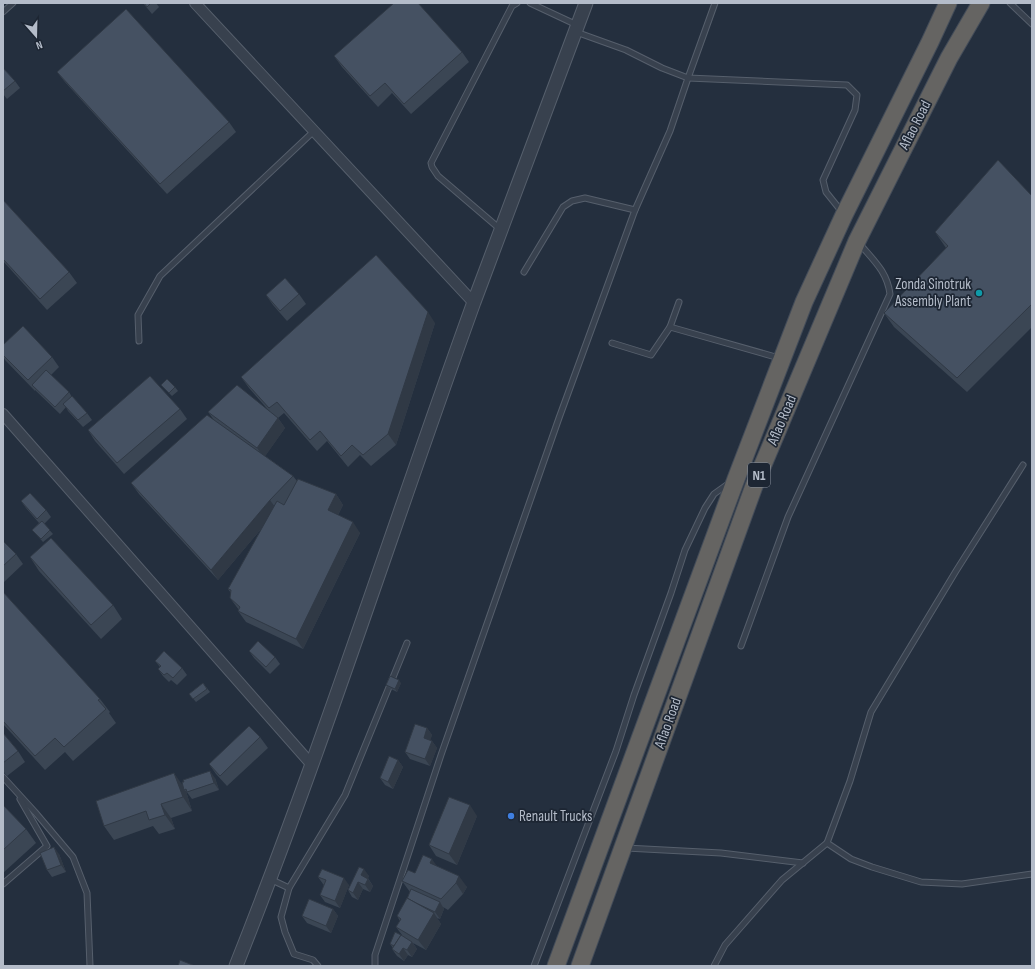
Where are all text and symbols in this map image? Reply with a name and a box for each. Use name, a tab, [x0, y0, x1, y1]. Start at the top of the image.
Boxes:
north arrow	[16, 16, 56, 56]
text: N	[34, 38, 44, 52]
street label: Aflao Road	[894, 97, 935, 154]
place label: Zonda Sinotruk Assembly Plant	[894, 275, 971, 311]
marker: Zonda Sinotruk Assembly Plant	[974, 288, 984, 298]
street label: Aflao Road	[763, 392, 801, 449]
road number: N1	[748, 463, 770, 487]
street label: Aflao Road	[650, 695, 686, 752]
place label: Renault Trucks	[519, 807, 592, 826]
marker: Renault Trucks	[506, 811, 516, 821]

